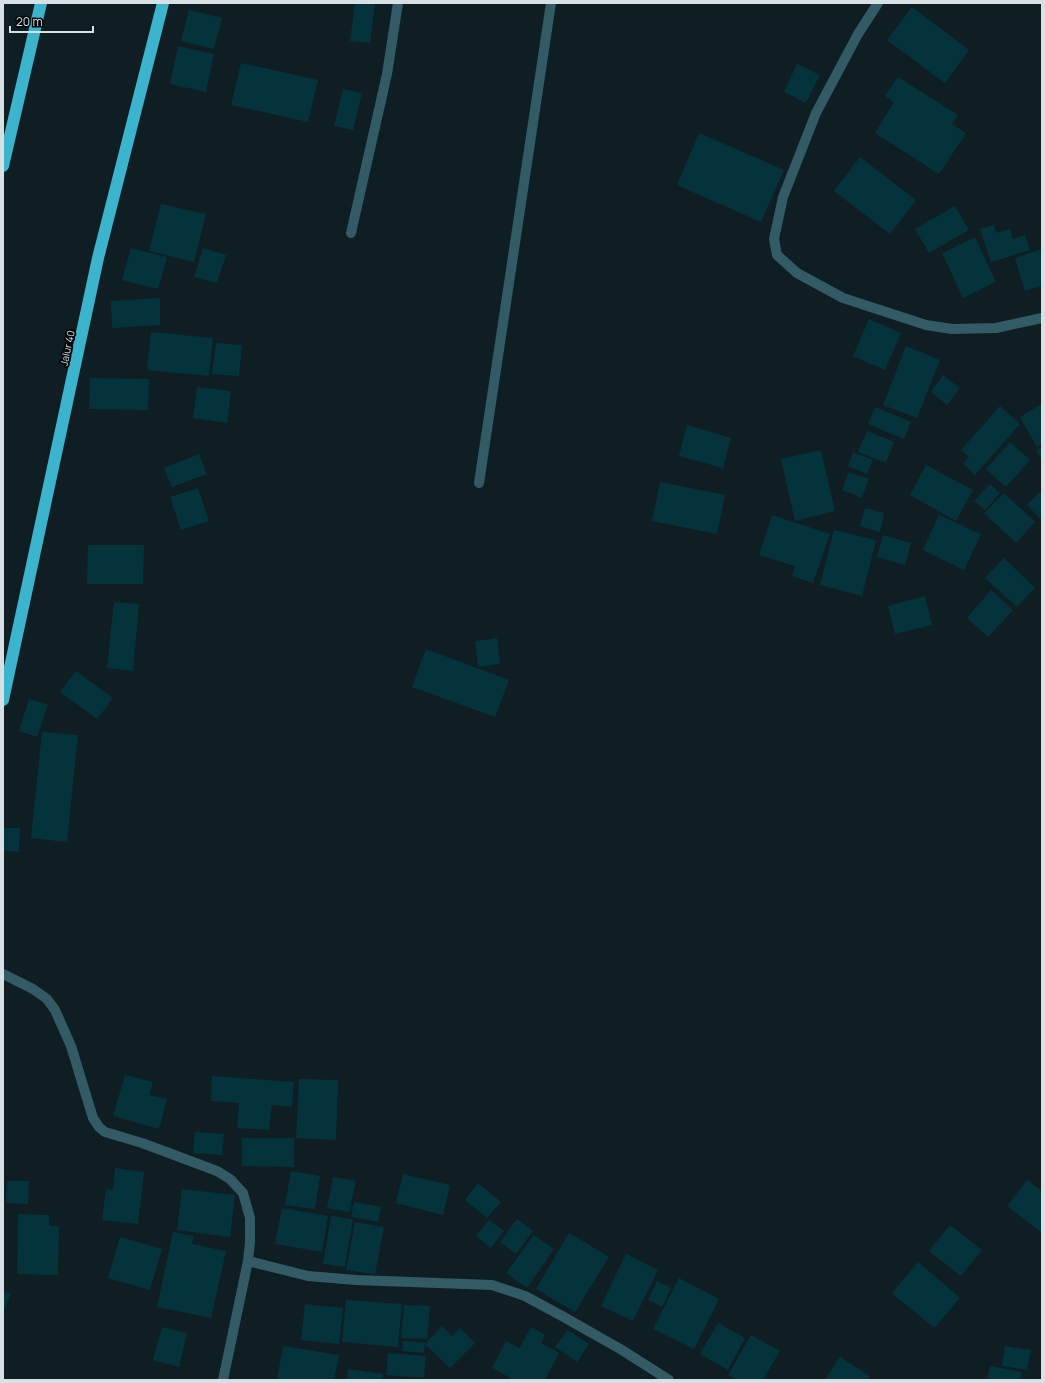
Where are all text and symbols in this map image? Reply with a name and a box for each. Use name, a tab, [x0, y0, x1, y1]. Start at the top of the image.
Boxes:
scale bar	[10, 8, 93, 34]
text: 20 m	[16, 13, 43, 30]
street label: Jalur 40	[56, 329, 78, 367]

